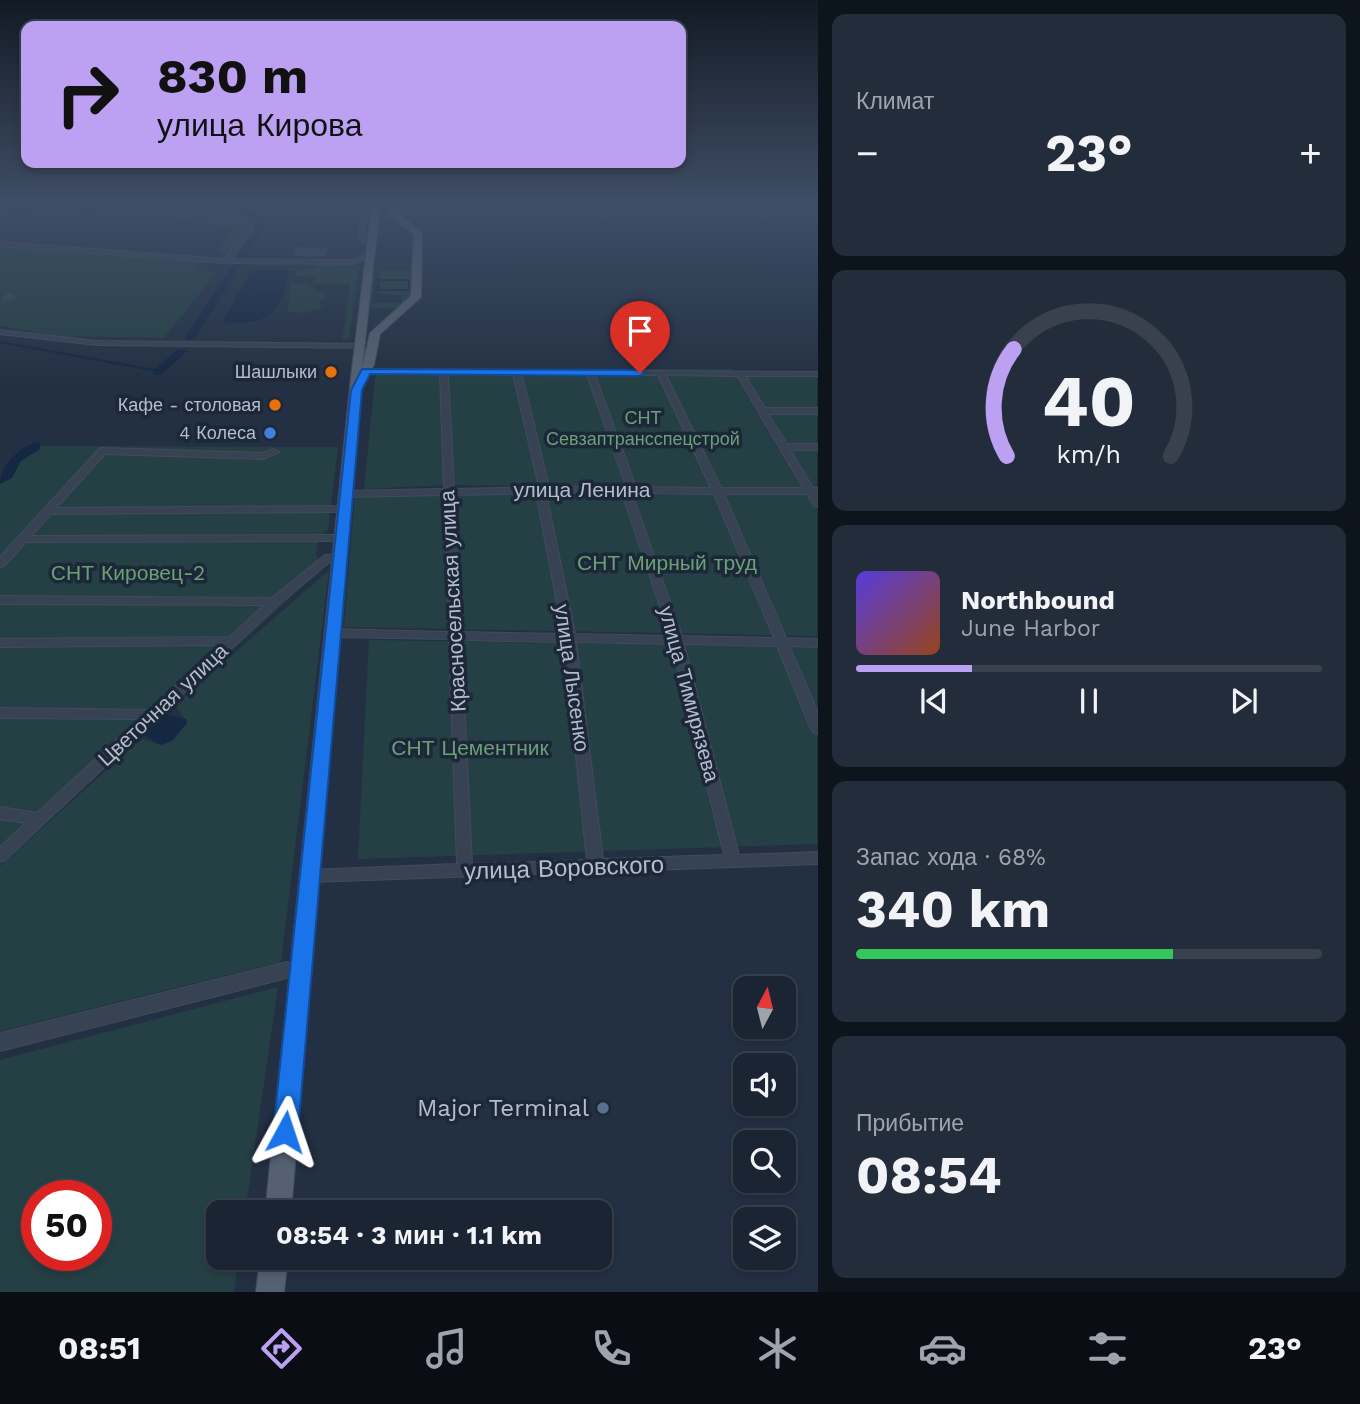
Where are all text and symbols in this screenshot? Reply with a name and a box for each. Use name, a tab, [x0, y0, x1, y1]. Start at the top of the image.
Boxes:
text: 830 m	[157, 47, 308, 105]
icon: right	[42, 49, 133, 140]
text: Климат	[856, 88, 934, 115]
text: улица Кирова	[157, 106, 362, 144]
text: 23°	[1045, 123, 1133, 184]
text: −	[856, 131, 879, 175]
text: +	[1299, 131, 1322, 175]
pin	[610, 301, 670, 373]
icon: arrive	[621, 312, 659, 350]
text: 40	[1042, 359, 1136, 445]
place label: Шашлыки	[235, 361, 317, 382]
marker: Шашлыки	[323, 364, 339, 380]
place label: Кафе - столовая	[118, 394, 261, 415]
marker: Кафе - столовая	[267, 397, 283, 413]
park label: СНТ Севзаптрансспецстрой	[546, 407, 740, 449]
place label: 4 Колеса	[179, 422, 257, 443]
marker: 4 Колеса	[262, 425, 278, 441]
text: km/h	[1057, 440, 1121, 469]
street label: улица Ленина	[514, 477, 651, 502]
street label: Красносельская улица	[434, 489, 471, 713]
park label: СНТ Мирный труд	[577, 550, 757, 575]
park label: СНТ Кировец-2	[51, 560, 205, 585]
text: Northbound	[961, 585, 1115, 615]
street label: улица Лысенко	[550, 603, 595, 753]
street label: улица Тимирязева	[654, 603, 725, 785]
text: June Harbor	[961, 615, 1100, 642]
street label: Цветочная улица	[93, 638, 233, 771]
icon: previous	[915, 682, 953, 720]
icon: pause	[1070, 682, 1108, 720]
icon: next	[1225, 682, 1263, 720]
park label: СНТ Цементник	[391, 735, 549, 760]
text: Запас хода · 68%	[856, 844, 1046, 871]
street label: улица Воровского	[463, 851, 665, 885]
text: 340 km	[856, 879, 1050, 940]
north arrow	[733, 976, 796, 1040]
map controls	[733, 976, 796, 1270]
button: sound	[733, 1053, 796, 1116]
place label: Major Terminal	[417, 1094, 590, 1122]
position arrow	[248, 1095, 322, 1169]
marker: Major Terminal	[595, 1100, 611, 1116]
text: Прибытие	[856, 1110, 964, 1137]
button: search	[733, 1130, 796, 1193]
text: 08:54	[856, 1145, 1002, 1206]
speed limit sign: 50	[21, 1180, 112, 1271]
button: layers	[733, 1207, 796, 1270]
text: 08:54 · 3 мин · 1.1 km	[276, 1220, 542, 1250]
icon: directions	[257, 1324, 306, 1373]
icon: music	[422, 1324, 471, 1373]
icon: phone	[587, 1324, 636, 1373]
icon: climate	[753, 1324, 802, 1373]
icon: car	[918, 1324, 967, 1373]
icon: filters	[1083, 1324, 1132, 1373]
text: 08:51	[58, 1329, 141, 1367]
text: 23°	[1248, 1329, 1302, 1367]

